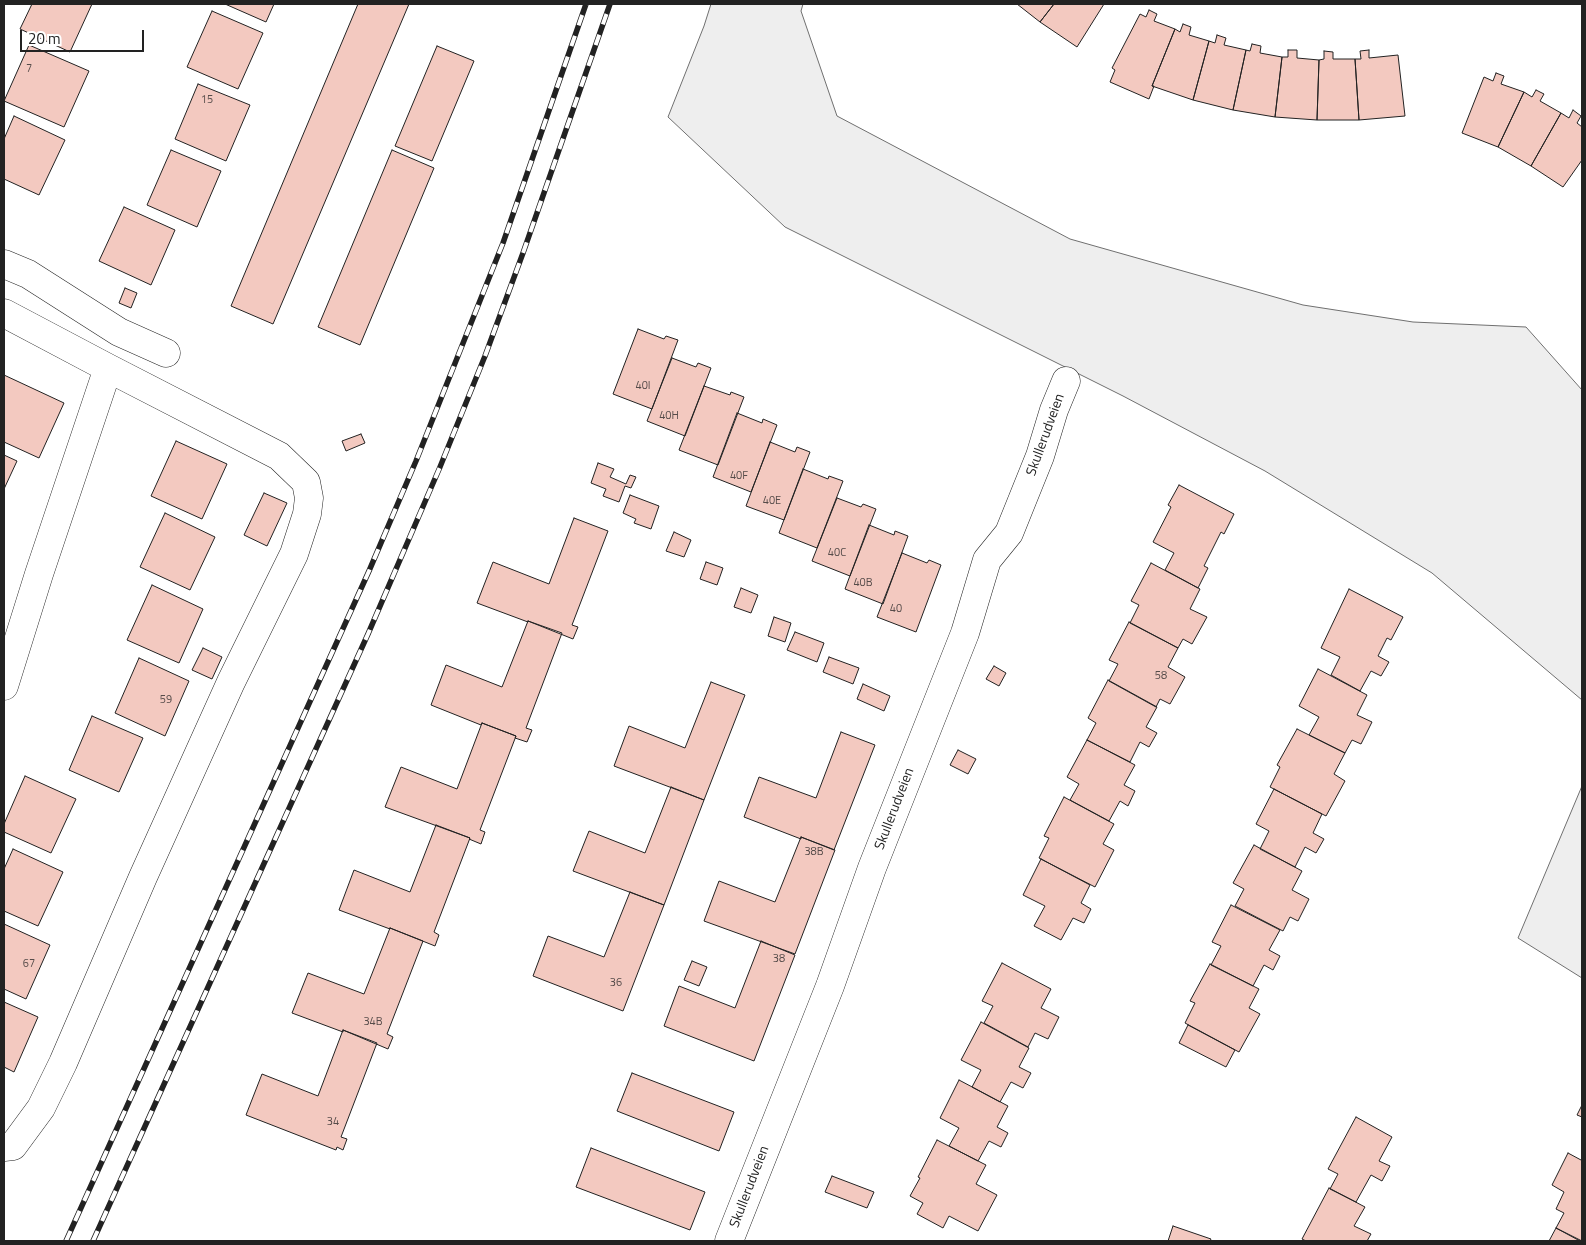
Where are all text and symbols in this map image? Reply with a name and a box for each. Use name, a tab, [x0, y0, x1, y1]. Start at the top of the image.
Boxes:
scale bar	[22, 20, 146, 52]
text: 20 m	[28, 27, 61, 50]
house number: 7	[26, 62, 32, 76]
house number: 15	[201, 93, 213, 107]
house number: 40I	[635, 379, 651, 393]
street label: Skullerudveien	[1023, 392, 1069, 478]
house number: 40H	[659, 409, 679, 423]
house number: 40F	[730, 469, 748, 483]
house number: 40E	[763, 494, 781, 508]
house number: 40C	[828, 546, 846, 560]
house number: 40B	[853, 576, 873, 590]
house number: 40	[890, 602, 902, 616]
house number: 58	[1155, 669, 1167, 683]
house number: 59	[160, 693, 172, 707]
street label: Skullerudveien	[872, 766, 918, 852]
house number: 38B	[804, 845, 824, 859]
house number: 38	[773, 952, 785, 966]
house number: 67	[23, 957, 35, 971]
house number: 36	[610, 976, 622, 990]
house number: 34B	[363, 1015, 383, 1029]
house number: 34	[327, 1115, 339, 1129]
street label: Skullerudveien	[727, 1144, 773, 1230]

